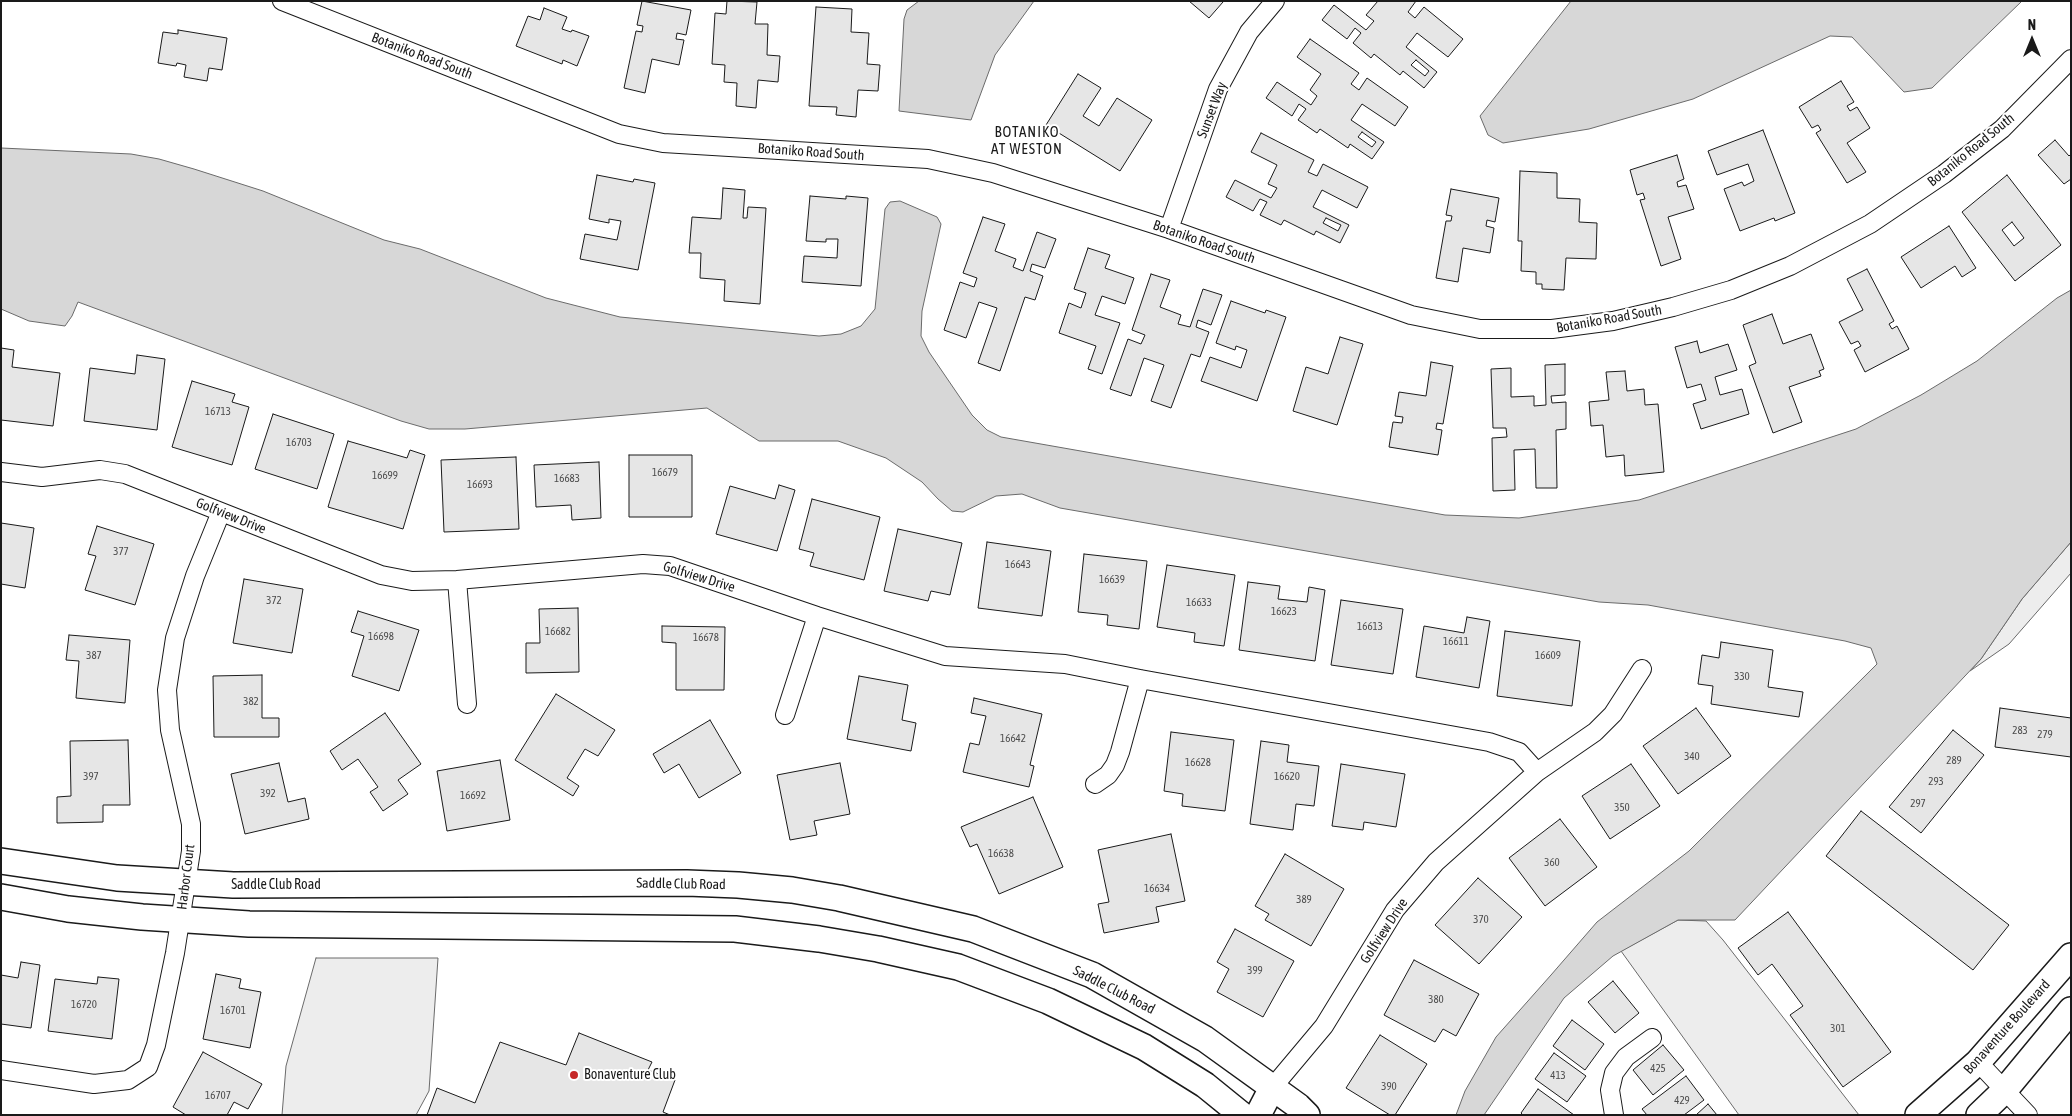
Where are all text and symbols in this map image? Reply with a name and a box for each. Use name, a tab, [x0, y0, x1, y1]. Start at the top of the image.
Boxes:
north arrow	[2007, 15, 2057, 65]
text: N	[2028, 17, 2036, 33]
street label: Botaniko Road South	[369, 29, 475, 83]
street label: Sunset Way	[1194, 80, 1230, 140]
street label: Botaniko Road South	[1924, 110, 2018, 190]
district label: BOTANIKO AT WESTON	[990, 123, 1064, 158]
street label: Botaniko Road South	[757, 140, 865, 164]
street label: Botaniko Road South	[1151, 217, 1257, 267]
street label: Botaniko Road South	[1555, 301, 1663, 337]
house number: 16713	[205, 405, 231, 419]
house number: 16703	[286, 436, 312, 450]
house number: 16679	[652, 466, 678, 480]
house number: 16699	[372, 469, 398, 483]
house number: 16683	[554, 472, 580, 486]
house number: 16693	[467, 478, 493, 492]
street label: Golfview Drive	[193, 494, 269, 538]
house number: 377	[113, 545, 129, 559]
street label: Golfview Drive	[661, 558, 737, 596]
house number: 16643	[1005, 558, 1031, 572]
house number: 16639	[1099, 573, 1125, 587]
house number: 372	[266, 594, 282, 608]
house number: 16633	[1186, 596, 1212, 610]
house number: 16623	[1271, 605, 1297, 619]
house number: 16613	[1357, 620, 1383, 634]
house number: 16682	[545, 625, 571, 639]
house number: 16698	[368, 630, 394, 644]
house number: 16678	[693, 631, 719, 645]
house number: 16611	[1443, 635, 1469, 649]
house number: 387	[86, 649, 102, 663]
house number: 16609	[1535, 649, 1561, 663]
house number: 330	[1734, 670, 1750, 684]
house number: 382	[243, 695, 259, 709]
house number: 283	[2012, 724, 2028, 738]
house number: 279	[2037, 728, 2053, 742]
house number: 16642	[1000, 732, 1026, 746]
house number: 340	[1684, 750, 1700, 764]
house number: 289	[1946, 754, 1962, 768]
house number: 16628	[1185, 756, 1211, 770]
house number: 397	[83, 770, 99, 784]
house number: 16620	[1274, 770, 1300, 784]
house number: 293	[1928, 775, 1944, 789]
house number: 392	[260, 787, 276, 801]
house number: 16692	[460, 789, 486, 803]
house number: 297	[1910, 797, 1926, 811]
house number: 350	[1614, 801, 1630, 815]
street label: Harbor Court	[174, 843, 198, 911]
house number: 16638	[988, 847, 1014, 861]
house number: 360	[1544, 856, 1560, 870]
street label: Saddle Club Road	[636, 875, 726, 893]
street label: Saddle Club Road	[231, 877, 321, 893]
house number: 16634	[1144, 882, 1170, 896]
house number: 389	[1296, 893, 1312, 907]
street label: Golfview Drive	[1357, 895, 1411, 967]
house number: 370	[1473, 913, 1489, 927]
street label: Saddle Club Road	[1070, 962, 1158, 1018]
house number: 399	[1247, 964, 1263, 978]
street label: Bonaventure Boulevard	[1960, 976, 2054, 1078]
house number: 380	[1428, 993, 1444, 1007]
house number: 16720	[71, 998, 97, 1012]
house number: 16701	[220, 1004, 246, 1018]
house number: 301	[1830, 1022, 1846, 1036]
house number: 425	[1650, 1062, 1666, 1076]
place label: Bonaventure Club	[584, 1067, 676, 1083]
marker: Bonaventure Club	[568, 1069, 580, 1081]
house number: 413	[1550, 1069, 1566, 1083]
house number: 390	[1381, 1080, 1397, 1094]
house number: 16707	[205, 1089, 231, 1103]
house number: 429	[1674, 1094, 1690, 1108]

